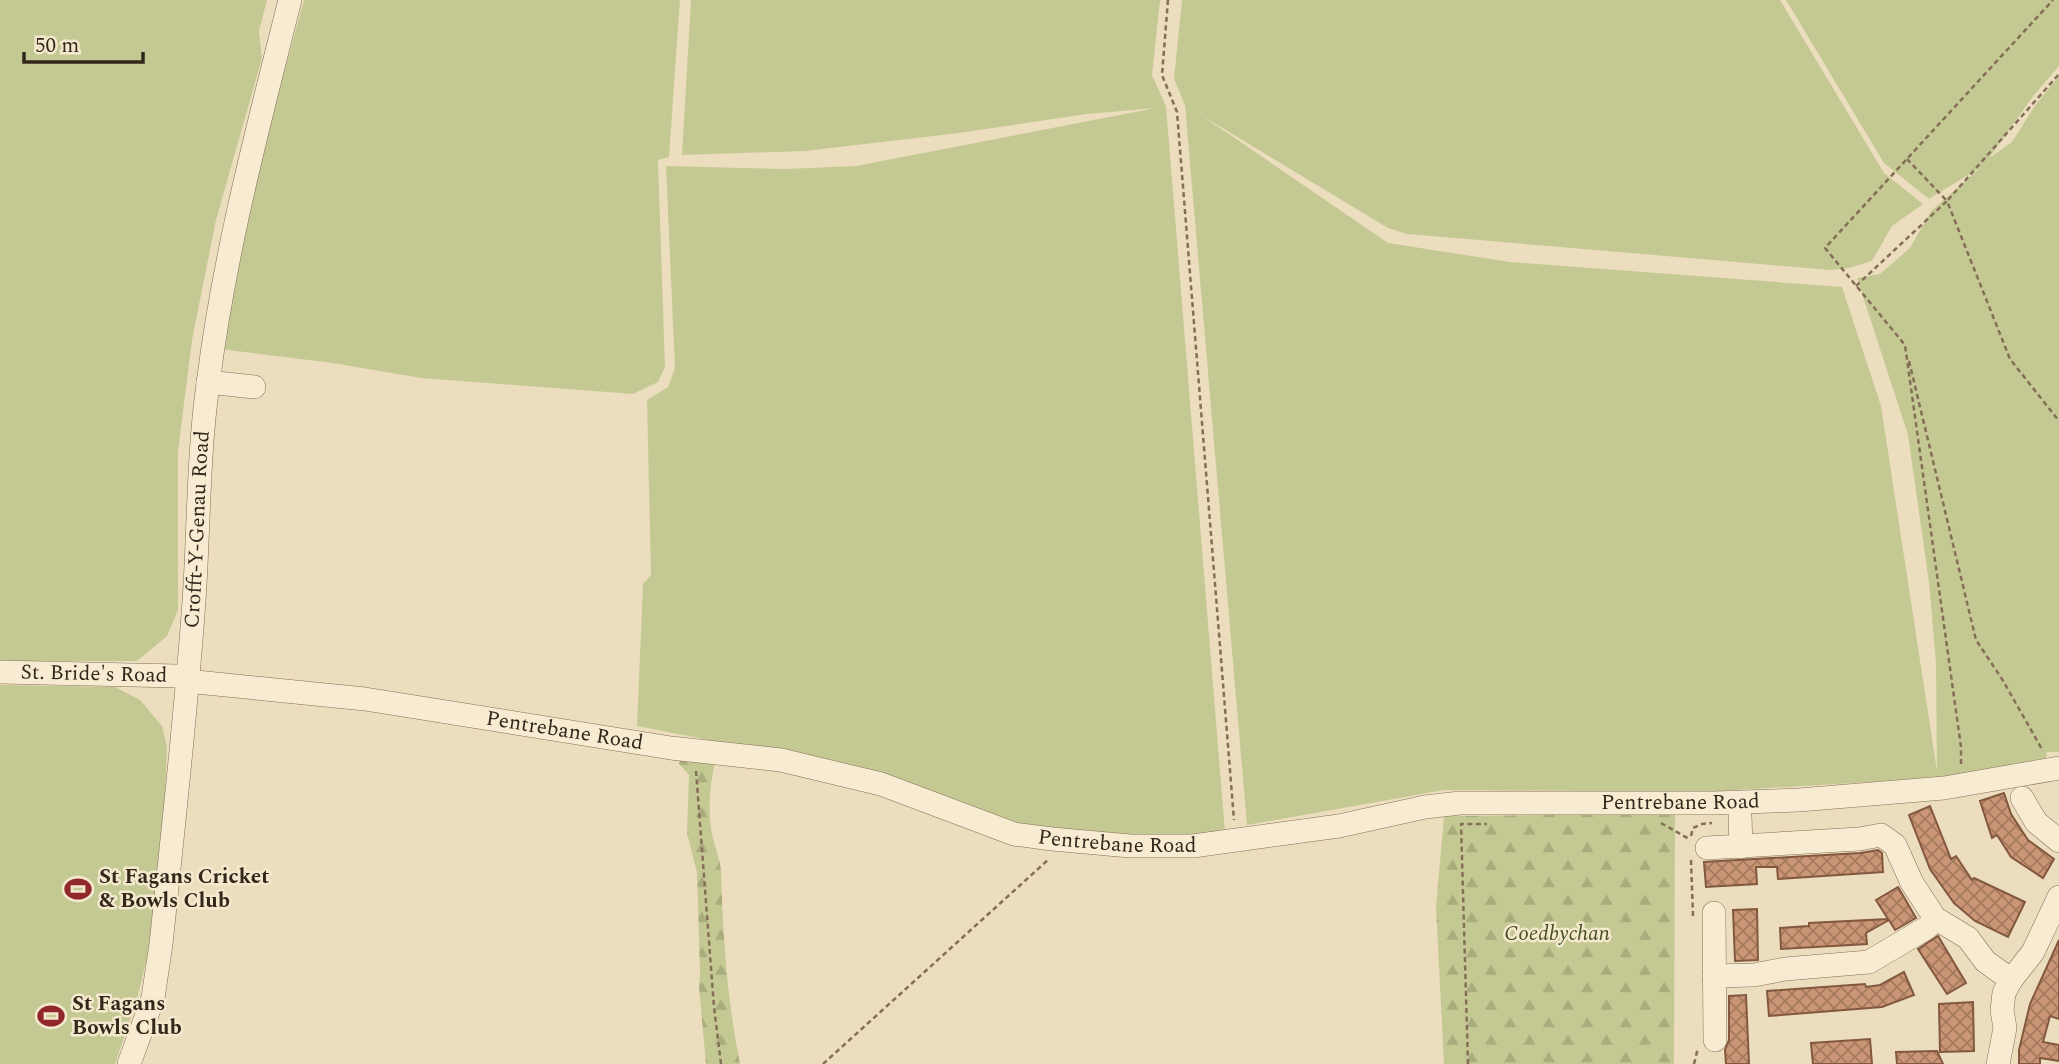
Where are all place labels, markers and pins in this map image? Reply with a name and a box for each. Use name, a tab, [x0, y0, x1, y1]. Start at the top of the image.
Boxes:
place label: St Fagans Cricket & Bowls Club	[99, 861, 269, 917]
sports icon: St Fagans Cricket & Bowls Club	[63, 874, 93, 904]
place label: St Fagans Bowls Club	[72, 988, 182, 1044]
sports icon: St Fagans Bowls Club	[36, 1001, 66, 1031]

